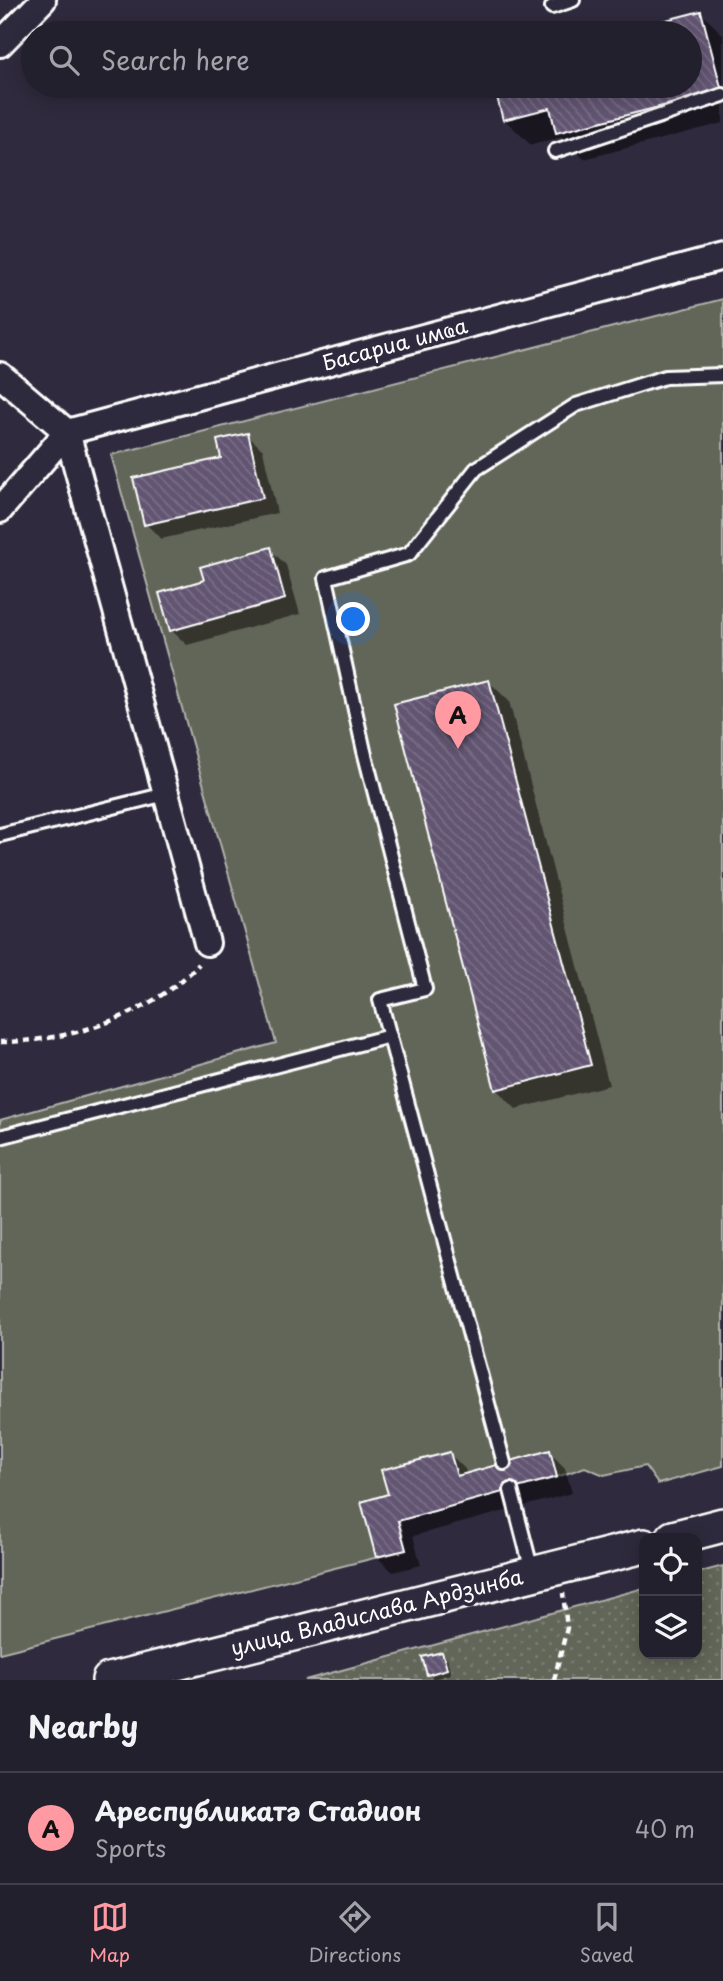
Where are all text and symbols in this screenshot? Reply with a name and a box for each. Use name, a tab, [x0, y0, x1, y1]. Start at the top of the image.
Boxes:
search box	[21, 21, 702, 98]
text: Search here	[101, 40, 250, 79]
icon: search	[45, 41, 83, 79]
street label: Басариа имҩа	[318, 308, 471, 378]
your location	[336, 602, 370, 636]
pin: A	[435, 691, 481, 749]
map controls	[639, 1533, 702, 1659]
button: locate	[639, 1533, 702, 1596]
street label: улица Владислава Ардзинба	[227, 1559, 526, 1663]
button: layers	[639, 1596, 702, 1659]
text: Nearby	[28, 1703, 138, 1748]
text: Ареспубликатә Стадион	[95, 1791, 421, 1830]
text: A	[42, 1811, 60, 1846]
text: 40 m	[635, 1811, 695, 1846]
text: Sports	[95, 1830, 166, 1865]
tab: Map	[89, 1898, 130, 1968]
tab: Directions	[309, 1898, 401, 1968]
tab: Saved	[580, 1898, 634, 1968]

